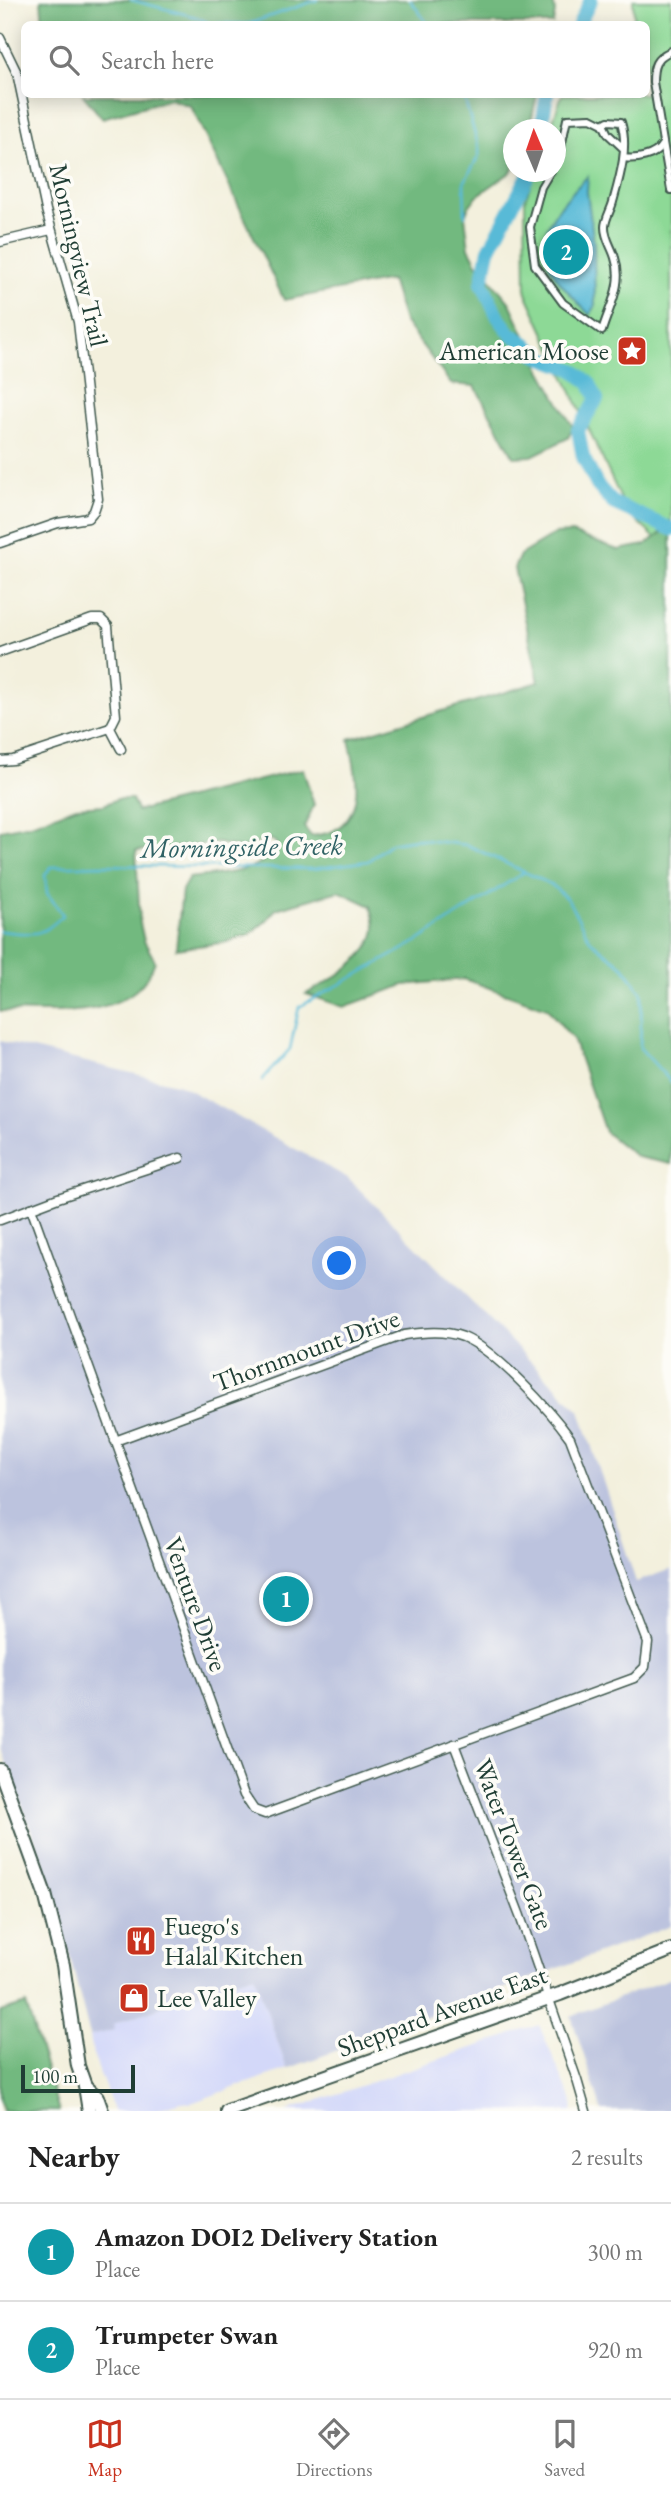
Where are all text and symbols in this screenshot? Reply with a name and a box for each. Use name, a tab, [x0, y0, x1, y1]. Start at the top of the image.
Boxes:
search box	[21, 21, 650, 98]
icon: search	[45, 41, 83, 79]
text: Search here	[101, 43, 214, 77]
north arrow	[503, 119, 566, 182]
street label: Morningview Trail	[41, 160, 117, 350]
pin: 2	[543, 226, 589, 278]
place label: American Moose	[438, 334, 609, 368]
place icon: American Moose	[615, 334, 649, 368]
water label: Morningside Creek	[139, 826, 344, 866]
your location	[322, 1246, 356, 1280]
street label: Thornmount Drive	[208, 1301, 404, 1399]
street label: Venture Drive	[156, 1532, 236, 1676]
pin: 1	[263, 1573, 309, 1625]
street label: Water Tower Gate	[466, 1754, 562, 1934]
place label: Fuego's Halal Kitchen	[164, 1909, 304, 1973]
restaurant icon: Fuego's Halal Kitchen	[124, 1924, 158, 1958]
street label: Sheppard Avenue East	[333, 1957, 551, 2065]
shop icon: Lee Valley	[117, 1981, 151, 2015]
place label: Lee Valley	[157, 1981, 257, 2015]
scale bar	[21, 2062, 135, 2094]
text: 100 m	[32, 2064, 78, 2089]
text: Nearby	[28, 2137, 120, 2176]
text: 2 results	[571, 2142, 643, 2172]
text: Amazon DOI2 Delivery Station	[95, 2220, 438, 2254]
text: 1	[45, 2237, 57, 2267]
text: 300 m	[587, 2237, 643, 2267]
text: Place	[95, 2254, 140, 2284]
text: Trumpeter Swan	[95, 2318, 278, 2352]
text: 2	[45, 2335, 57, 2365]
text: 920 m	[587, 2335, 643, 2365]
text: Place	[95, 2352, 140, 2382]
tab: Map	[86, 2415, 124, 2482]
tab: Directions	[296, 2415, 372, 2482]
tab: Saved	[544, 2415, 585, 2482]

